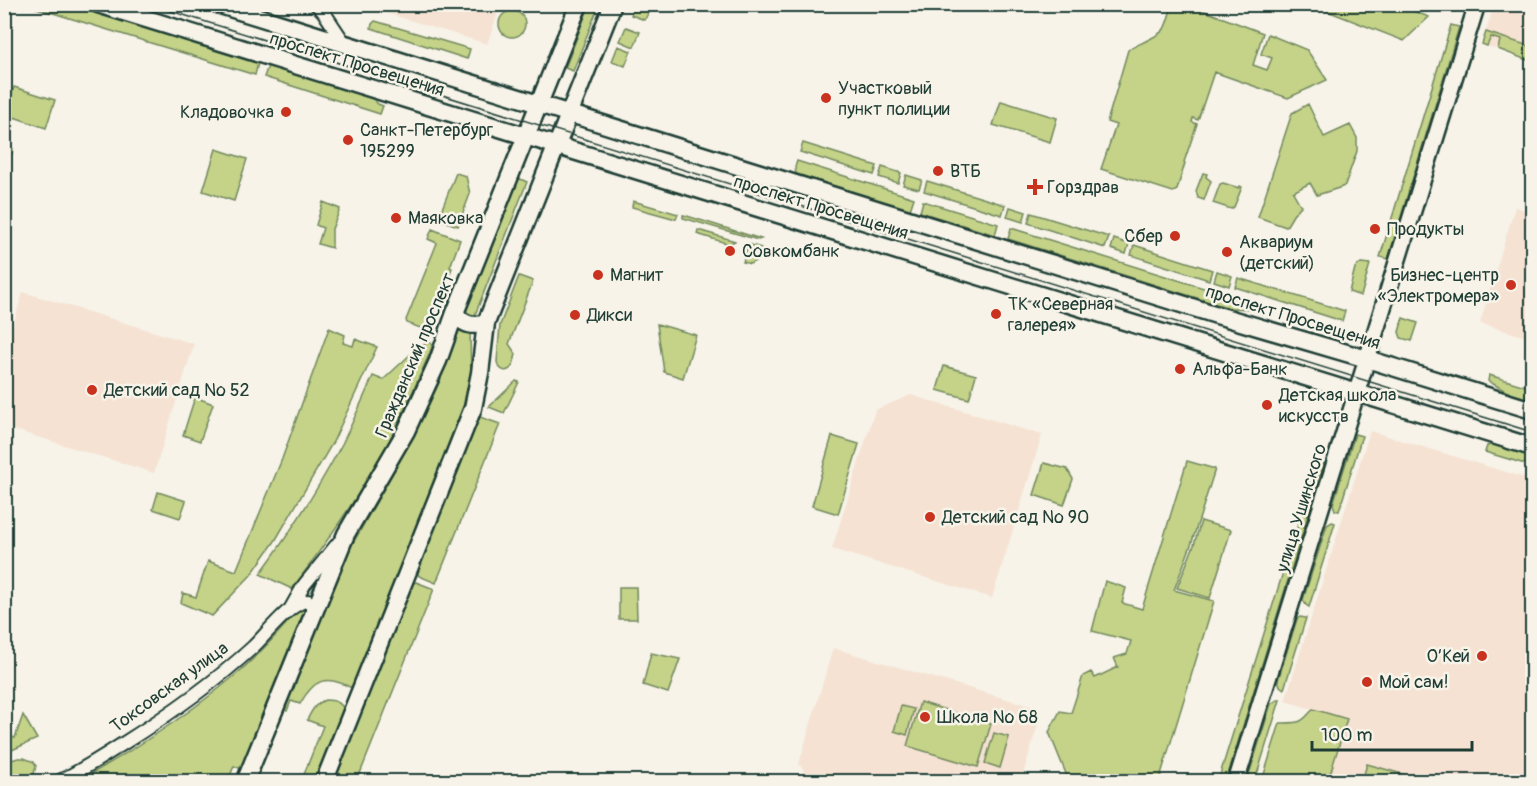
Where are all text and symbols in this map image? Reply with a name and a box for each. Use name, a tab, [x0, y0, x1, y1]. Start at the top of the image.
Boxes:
street label: проспект Просвещения	[267, 27, 447, 102]
place label: Участковый пункт полиции	[838, 77, 950, 121]
marker: Участковый пункт полиции	[819, 91, 833, 105]
place label: Кладовочка	[180, 101, 274, 124]
marker: Кладовочка	[279, 105, 293, 119]
place label: Санкт-Петербург 195299	[360, 119, 493, 163]
marker: Санкт-Петербург 195299	[341, 133, 355, 147]
place label: ВТБ	[950, 160, 981, 183]
marker: ВТБ	[931, 164, 945, 178]
street label: проспект Просвещения	[731, 170, 911, 245]
place label: Горздрав	[1047, 176, 1119, 199]
marker: Горздрав	[1028, 180, 1042, 194]
place label: Маяковка	[408, 207, 483, 230]
marker: Маяковка	[389, 211, 403, 225]
place label: Продукты	[1387, 218, 1464, 241]
marker: Продукты	[1368, 222, 1382, 236]
place label: Сбер	[1124, 225, 1163, 248]
marker: Сбер	[1168, 229, 1182, 243]
place label: Аквариум (детский)	[1239, 231, 1315, 275]
place label: Совкомбанк	[742, 240, 839, 263]
marker: Совкомбанк	[723, 244, 737, 258]
marker: Аквариум (детский)	[1220, 245, 1234, 259]
place label: Магнит	[610, 264, 663, 287]
place label: Бизнес-центр «Электромера»	[1378, 264, 1499, 308]
marker: Магнит	[591, 268, 605, 282]
street label: Гражданский проспект	[370, 269, 461, 441]
marker: Бизнес-центр «Электромера»	[1504, 278, 1518, 292]
street label: проспект Просвещения	[1203, 280, 1383, 355]
place label: ТК «Северная галерея»	[1008, 293, 1113, 337]
place label: Дикси	[586, 304, 632, 327]
marker: ТК «Северная галерея»	[989, 307, 1003, 321]
marker: Дикси	[568, 308, 582, 322]
place label: Альфа-Банк	[1192, 358, 1288, 381]
marker: Альфа-Банк	[1173, 362, 1187, 376]
place label: Детский сад № 52	[103, 379, 249, 402]
marker: Детский сад № 52	[85, 383, 99, 397]
place label: Детская школа искусств	[1278, 384, 1396, 428]
marker: Детская школа искусств	[1260, 398, 1274, 412]
street label: улица Ушинского	[1271, 441, 1332, 576]
place label: Детский сад № 90	[941, 506, 1089, 529]
marker: Детский сад № 90	[923, 510, 937, 524]
street label: Токсовская улица	[106, 637, 233, 738]
place label: О’Кей	[1426, 645, 1470, 668]
marker: О’Кей	[1475, 649, 1489, 663]
place label: Мой сам!	[1379, 671, 1449, 694]
marker: Мой сам!	[1360, 675, 1374, 689]
place label: Школа № 68	[937, 706, 1038, 729]
marker: Школа № 68	[918, 710, 932, 724]
scale bar	[1312, 714, 1472, 752]
text: 100 m	[1321, 724, 1373, 747]

